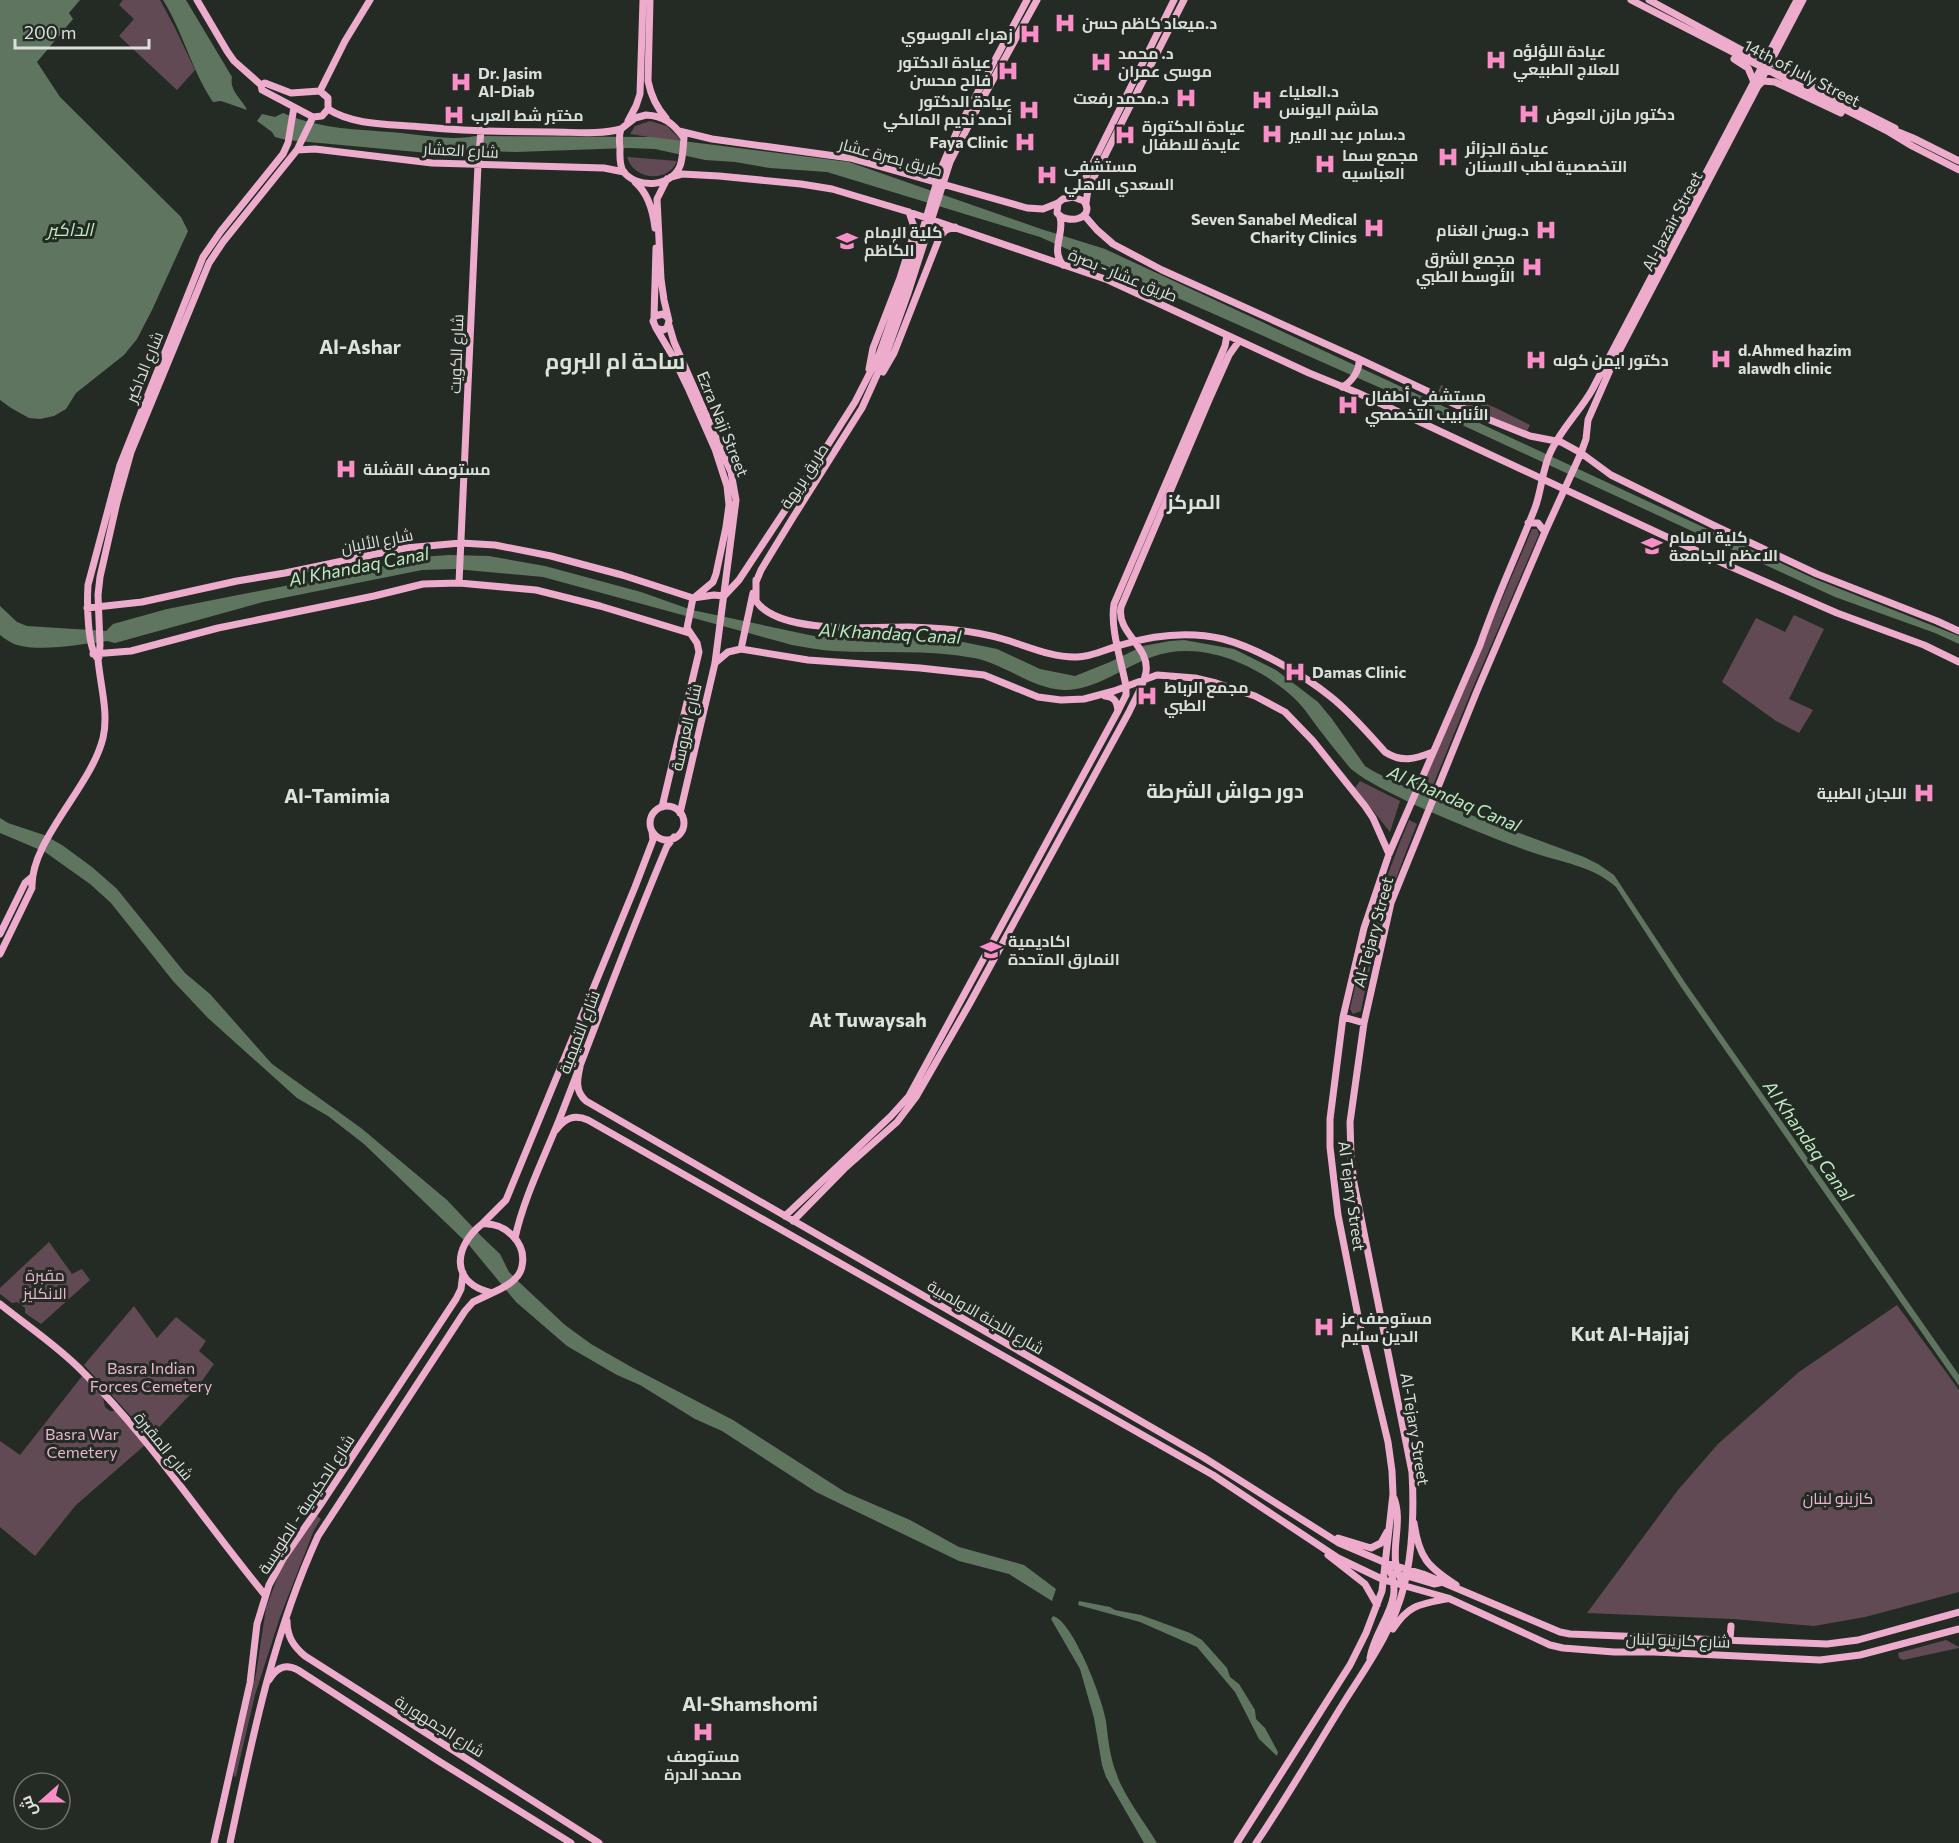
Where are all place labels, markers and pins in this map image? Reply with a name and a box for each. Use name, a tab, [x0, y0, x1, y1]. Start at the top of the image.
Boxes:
hospital icon: د.ميعاد كاظم حسن	[1053, 11, 1077, 35]
place label: د.ميعاد كاظم حسن	[1082, 13, 1217, 35]
hospital icon: زهراء الموسوي	[1018, 22, 1042, 46]
place label: زهراء الموسوي	[901, 24, 1013, 47]
place label: عيادة اللؤلؤه للعلاج الطبيعي	[1513, 41, 1620, 82]
place label: د. محمد موسى عمران	[1118, 43, 1212, 81]
hospital icon: عيادة اللؤلؤه للعلاج الطبيعي	[1484, 48, 1508, 72]
hospital icon: د. محمد موسى عمران	[1089, 50, 1113, 74]
place label: عيادة الدكتور فالح محسن	[896, 52, 991, 91]
hospital icon: عيادة الدكتور فالح محسن	[996, 59, 1020, 83]
place label: Dr. Jasim Al-Diab	[478, 63, 542, 100]
hospital icon: Dr. Jasim Al-Diab	[449, 70, 473, 94]
place label: د.العلياء هاشم اليونس	[1279, 81, 1379, 121]
hospital icon: د.محمد رفعت	[1174, 86, 1198, 110]
place label: د.محمد رفعت	[1073, 88, 1169, 108]
hospital icon: د.العلياء هاشم اليونس	[1250, 88, 1274, 112]
place label: عيادة الدكتور أحمد نديم المالكي	[883, 91, 1012, 132]
hospital icon: عيادة الدكتور أحمد نديم المالكي	[1017, 98, 1041, 122]
hospital icon: دكتور مازن العوض	[1517, 102, 1541, 126]
hospital icon: مختبر شط العرب	[442, 103, 466, 127]
place label: دكتور مازن العوض	[1546, 104, 1675, 124]
place label: مختبر شط العرب	[471, 105, 584, 125]
place label: عيادة الدكتورة عايدة للاطفال	[1142, 116, 1246, 154]
hospital icon: د.سامر عبد الامير	[1260, 122, 1284, 146]
hospital icon: عيادة الدكتورة عايدة للاطفال	[1113, 123, 1137, 147]
place label: د.سامر عبد الامير	[1288, 124, 1405, 144]
hospital icon: Faya Clinic	[1013, 130, 1037, 154]
place label: Faya Clinic	[930, 132, 1008, 151]
place label: عيادة الجزائر التخصصية لطب الاسنان	[1464, 138, 1627, 176]
place label: مجمع سما العباسيه	[1342, 145, 1418, 182]
hospital icon: عيادة الجزائر التخصصية لطب الاسنان	[1436, 145, 1460, 169]
hospital icon: مجمع سما العباسيه	[1313, 152, 1337, 176]
place label: مستشفى السعدي الاهلي	[1064, 156, 1174, 197]
hospital icon: مستشفى السعدي الاهلي	[1035, 163, 1059, 187]
place label: Seven Sanabel Medical Charity Clinics	[1191, 209, 1357, 246]
hospital icon: Seven Sanabel Medical Charity Clinics	[1362, 216, 1386, 240]
hospital icon: د.وسن الغنام	[1534, 218, 1558, 242]
place label: د.وسن الغنام	[1436, 220, 1529, 242]
place label: كلية الإمام الكاظم	[864, 222, 943, 262]
school or university icon: كلية الإمام الكاظم	[835, 229, 859, 253]
place label: مجمع الشرق الأوسط الطبي	[1416, 248, 1515, 289]
hospital icon: مجمع الشرق الأوسط الطبي	[1520, 255, 1544, 279]
place label: d.Ahmed hazim alawdh clinic	[1738, 340, 1852, 377]
hospital icon: d.Ahmed hazim alawdh clinic	[1709, 347, 1733, 371]
hospital icon: دكتور ايمن كوله	[1524, 348, 1548, 372]
place label: دكتور ايمن كوله	[1553, 350, 1669, 370]
place label: مستشفى أطفال الأنابيب التخصصي	[1365, 386, 1489, 427]
hospital icon: مستشفى أطفال الأنابيب التخصصي	[1336, 393, 1360, 417]
hospital icon: مستوصف القشلة	[334, 457, 358, 481]
place label: مستوصف القشلة	[363, 459, 490, 479]
place label: كلية الامام الاعظم الجامعة	[1669, 527, 1778, 567]
school or university icon: كلية الامام الاعظم الجامعة	[1640, 534, 1664, 558]
hospital icon: Damas Clinic	[1283, 660, 1307, 684]
place label: Damas Clinic	[1312, 662, 1407, 681]
place label: مجمع الرباط الطبي	[1164, 677, 1249, 718]
hospital icon: مجمع الرباط الطبي	[1135, 684, 1159, 708]
hospital icon: اللجان الطبية	[1912, 781, 1936, 805]
place label: اللجان الطبية	[1817, 783, 1907, 803]
place label: اكاديمية النمارق المتحدة	[1008, 931, 1120, 969]
school or university icon: اكاديمية النمارق المتحدة	[979, 938, 1003, 962]
place label: مستوصف عز الدين سليم	[1340, 1308, 1432, 1348]
hospital icon: مستوصف عز الدين سليم	[1312, 1315, 1336, 1339]
hospital icon: مستوصف محمد الدرة	[691, 1720, 715, 1744]
place label: مستوصف محمد الدرة	[664, 1746, 742, 1784]

